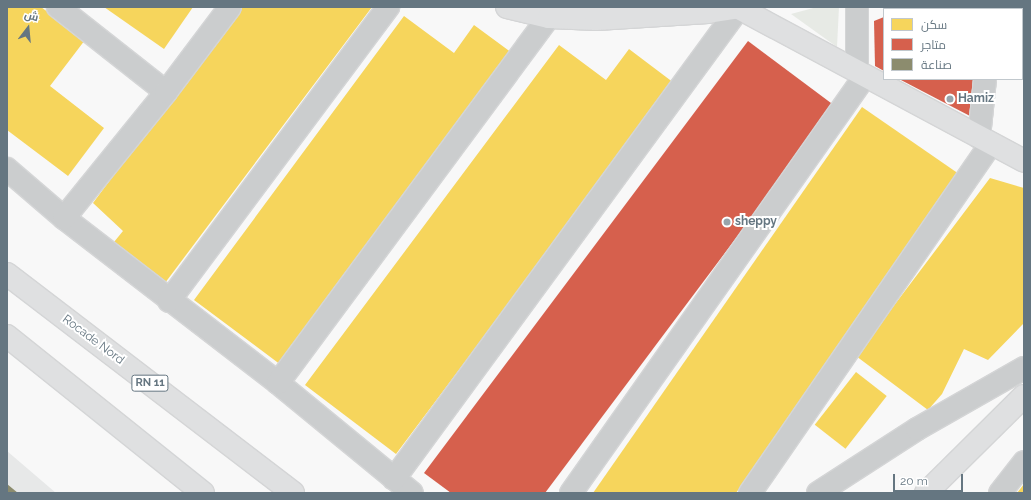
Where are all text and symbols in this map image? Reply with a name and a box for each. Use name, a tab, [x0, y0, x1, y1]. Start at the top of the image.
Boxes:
north arrow	[8, 8, 48, 48]
text: ش	[23, 8, 40, 24]
legend	[883, 8, 1023, 80]
text: سكن	[921, 18, 947, 32]
text: متاجر	[921, 38, 946, 52]
text: صناعة	[921, 58, 952, 72]
place label: Hamiz	[958, 92, 994, 106]
marker: Hamiz	[945, 94, 955, 104]
place label: sheppy	[735, 215, 777, 229]
marker: sheppy	[722, 217, 732, 227]
street label: Rocade Nord	[59, 312, 127, 368]
road number: RN 11	[131, 374, 169, 392]
scale bar	[895, 466, 965, 492]
text: 20 m	[900, 474, 928, 488]

